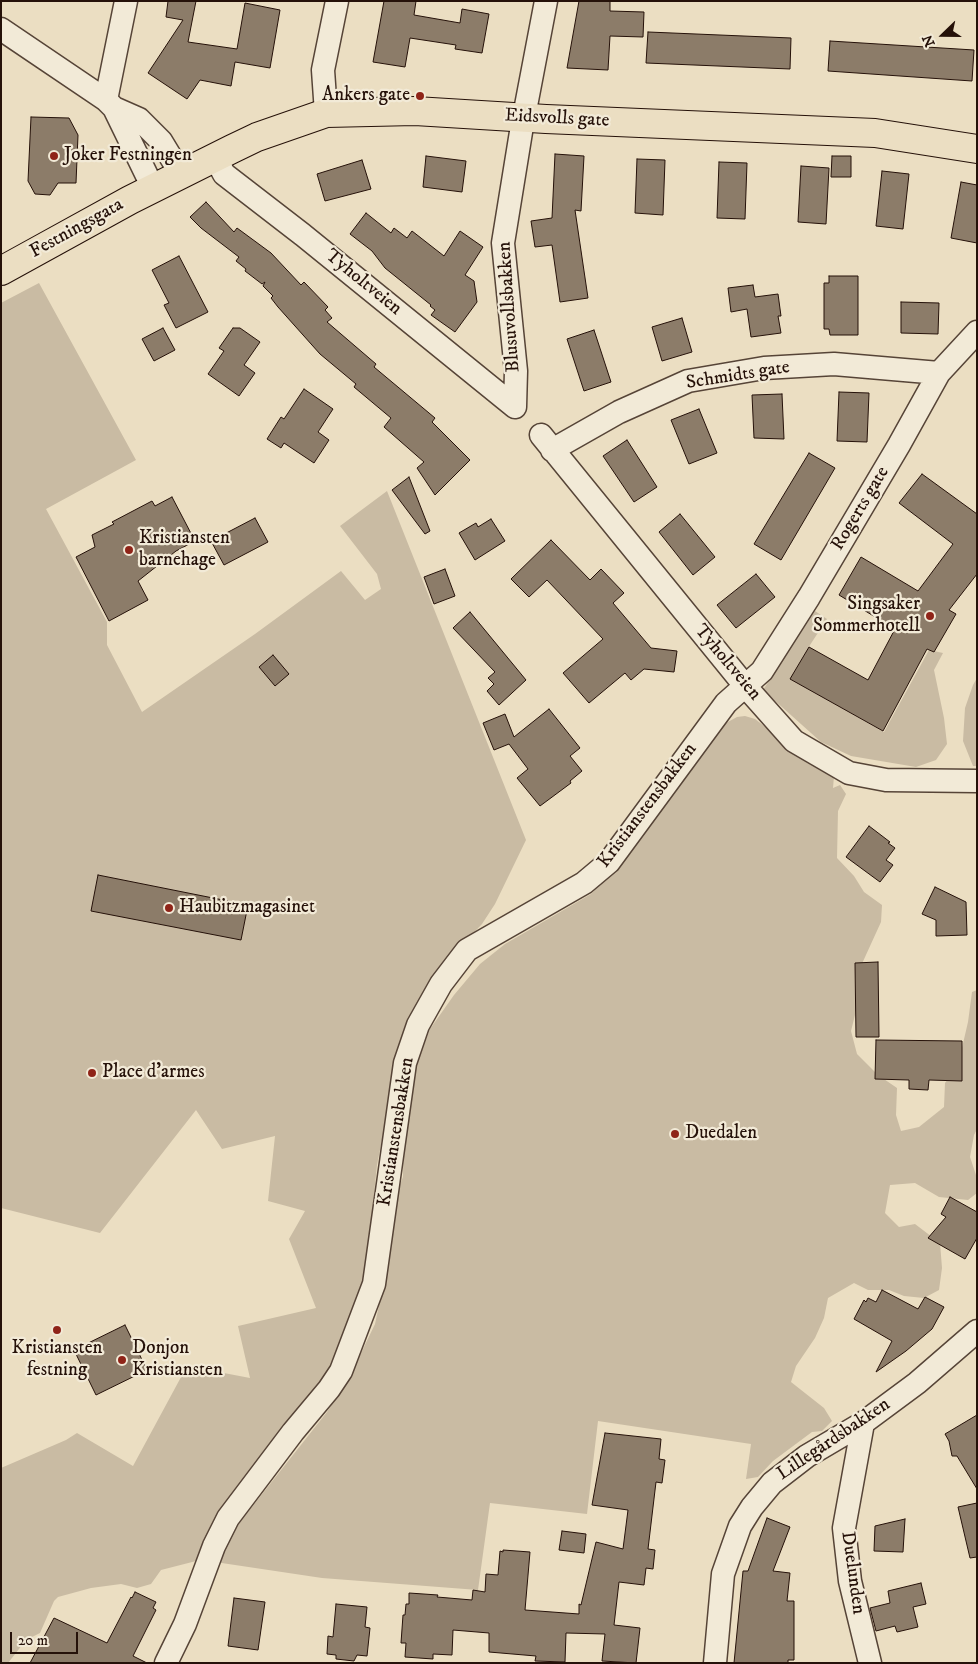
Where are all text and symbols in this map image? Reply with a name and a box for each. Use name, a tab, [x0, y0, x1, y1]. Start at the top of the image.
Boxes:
north arrow	[918, 10, 968, 60]
text: N	[919, 32, 940, 49]
place label: Ankers gate	[322, 85, 410, 107]
marker: Ankers gate	[414, 90, 426, 102]
street label: Eidsvolls gate	[504, 105, 610, 133]
place label: Joker Festningen	[64, 145, 192, 167]
marker: Joker Festningen	[48, 150, 60, 162]
street label: Festningsgata	[26, 194, 128, 264]
street label: Blusuvollsbakken	[494, 241, 526, 373]
street label: Tyholtveien	[320, 245, 406, 321]
street label: Schmidts gate	[685, 357, 791, 395]
street label: Rogerts gate	[827, 463, 895, 555]
place label: Kristiansten barnehage	[139, 528, 230, 572]
marker: Kristiansten barnehage	[123, 544, 135, 556]
place label: Singsaker Sommerhotell	[813, 594, 920, 638]
marker: Singsaker Sommerhotell	[924, 610, 936, 622]
street label: Tyholtveien	[689, 620, 765, 706]
street label: Kristianstensbakken	[594, 739, 702, 873]
place label: Haubitzmagasinet	[179, 897, 315, 919]
marker: Haubitzmagasinet	[163, 902, 175, 914]
street label: Kristianstensbakken	[374, 1056, 420, 1208]
place label: Place d'armes	[102, 1062, 205, 1084]
marker: Place d'armes	[86, 1067, 98, 1079]
place label: Duedalen	[685, 1123, 757, 1145]
marker: Duedalen	[669, 1128, 681, 1140]
marker: Kristiansten festning	[51, 1324, 63, 1336]
place label: Kristiansten festning	[12, 1338, 102, 1382]
place label: Donjon Kristiansten	[132, 1338, 223, 1382]
marker: Donjon Kristiansten	[116, 1354, 128, 1366]
street label: Lillegårdsbakken	[773, 1394, 895, 1486]
street label: Duelunden	[835, 1530, 869, 1616]
scale bar	[12, 1622, 80, 1654]
text: 20 m	[18, 1631, 48, 1650]

